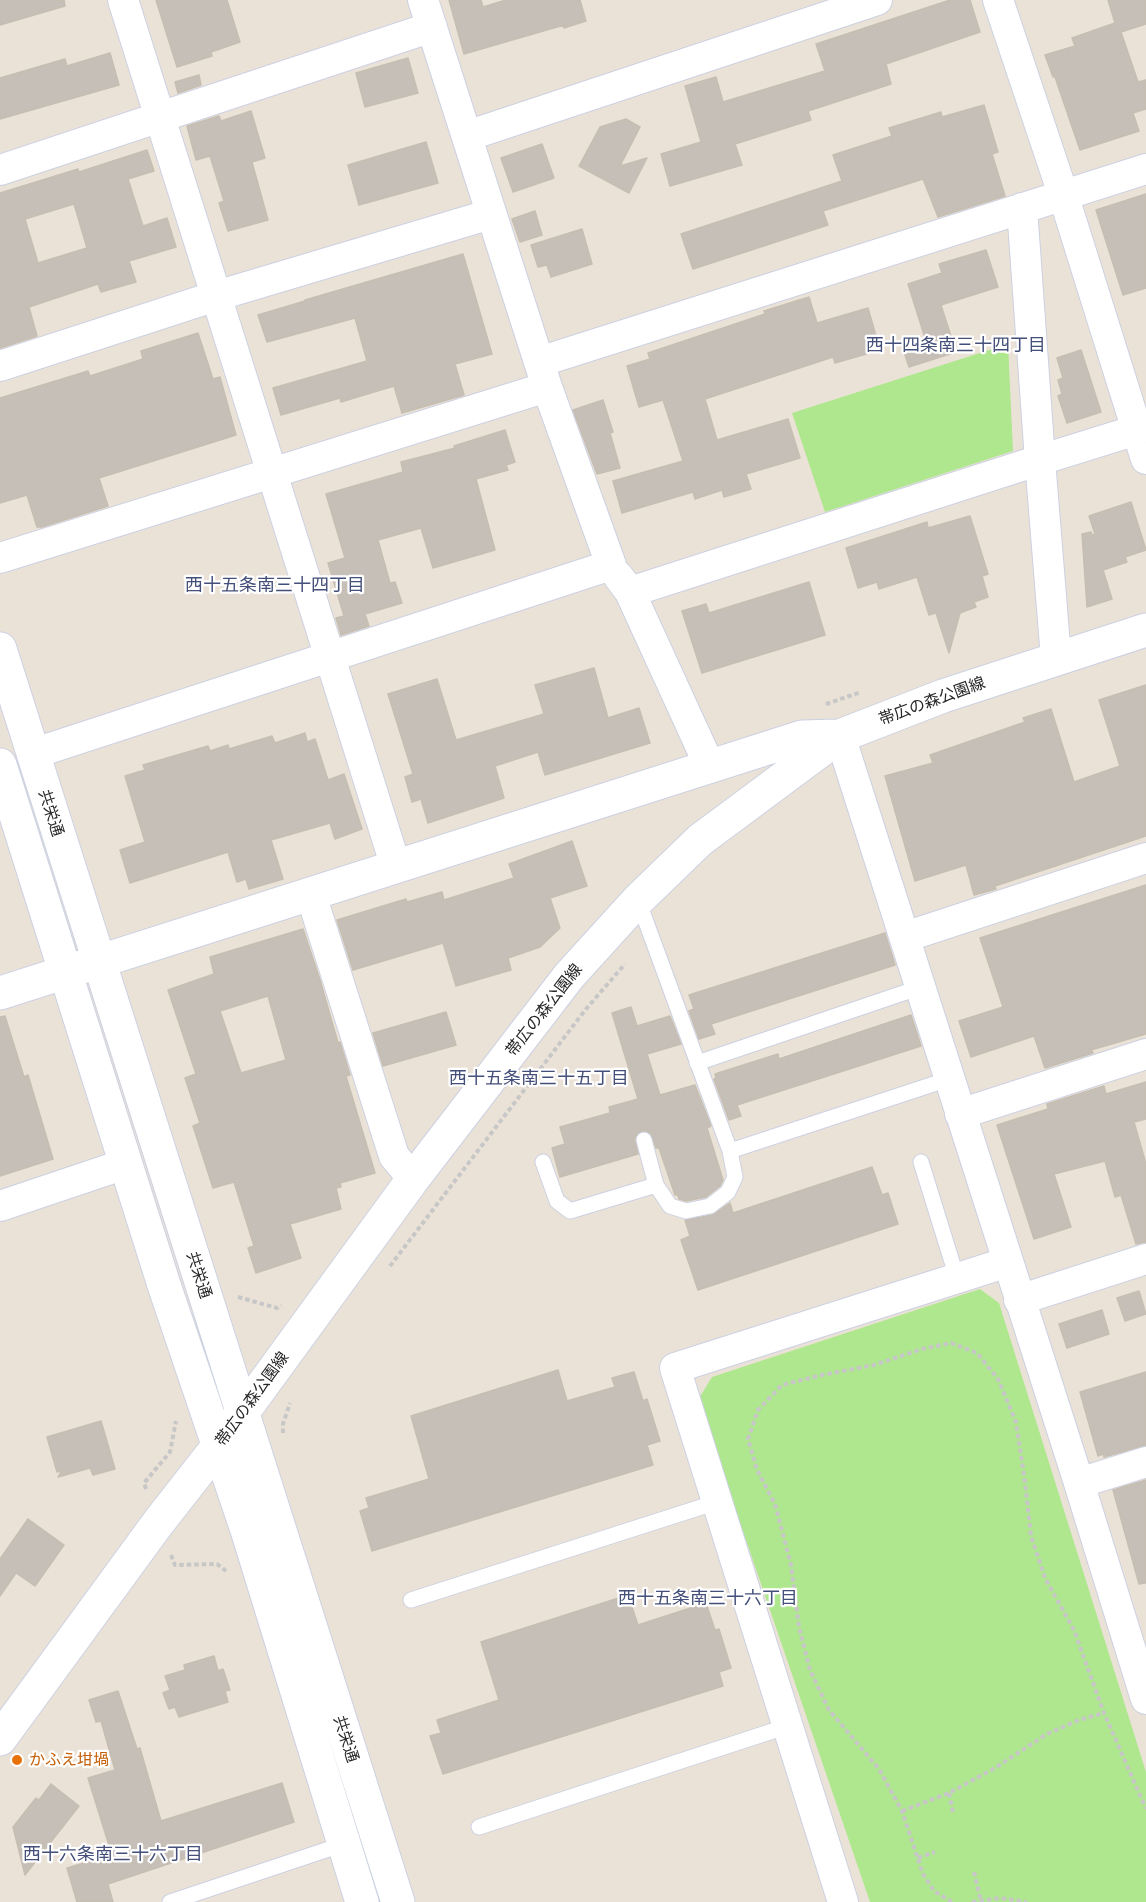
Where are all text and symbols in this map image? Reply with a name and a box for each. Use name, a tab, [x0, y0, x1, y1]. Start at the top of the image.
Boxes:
district label: 西十四条南三十四丁目	[866, 334, 1046, 356]
district label: 西十五条南三十四丁目	[185, 574, 365, 596]
street label: 帯広の森公園線	[876, 673, 988, 729]
street label: 共栄通	[34, 787, 68, 839]
street label: 帯広の森公園線	[502, 960, 586, 1060]
district label: 西十五条南三十五丁目	[449, 1067, 629, 1089]
street label: 共栄通	[182, 1249, 216, 1301]
street label: 帯広の森公園線	[211, 1348, 293, 1450]
district label: 西十五条南三十六丁目	[618, 1587, 798, 1609]
street label: 共栄通	[329, 1713, 363, 1765]
place label: かふえ坩堝	[29, 1750, 109, 1770]
marker: かふえ坩堝	[10, 1753, 24, 1767]
district label: 西十六条南三十六丁目	[23, 1843, 203, 1865]

